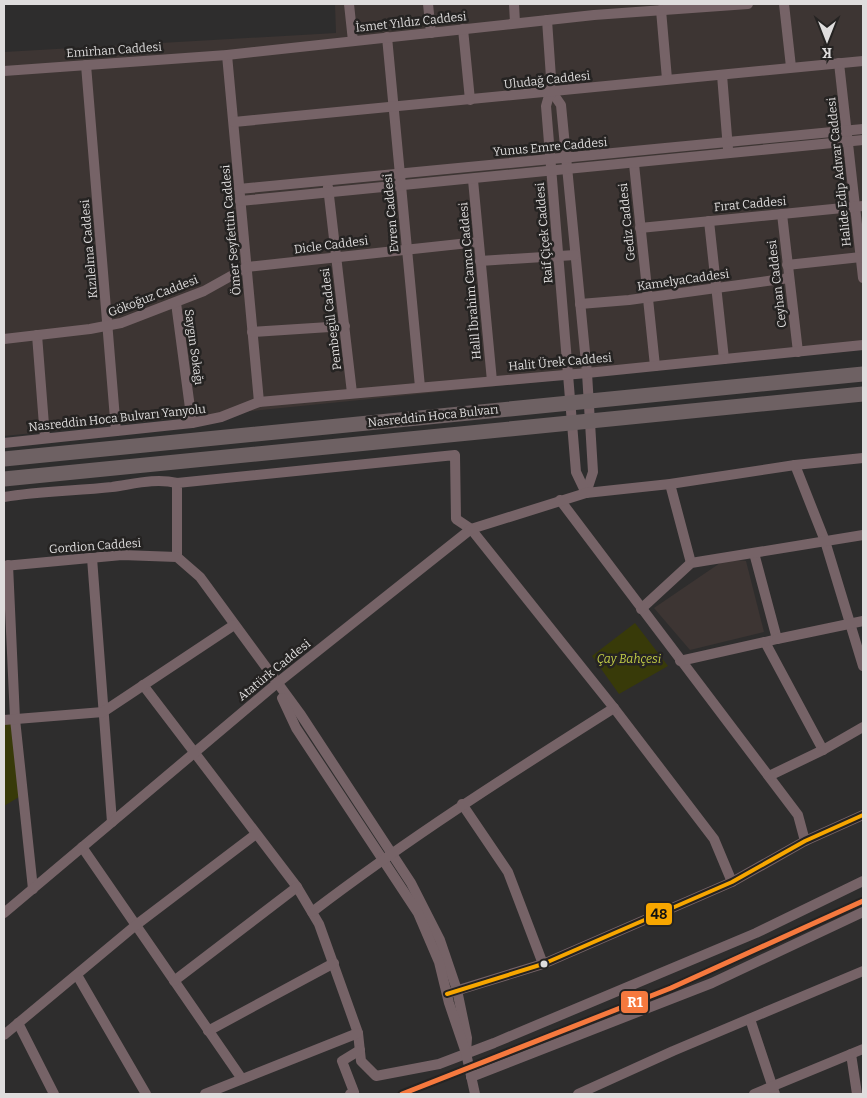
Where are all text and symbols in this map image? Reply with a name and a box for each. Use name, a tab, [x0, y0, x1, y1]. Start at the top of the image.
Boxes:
street label: İsmet Yıldız Caddesi	[355, 8, 468, 35]
north arrow	[802, 15, 852, 65]
street label: Emirhan Caddesi	[66, 40, 163, 60]
text: K	[822, 44, 832, 61]
street label: Uludağ Caddesi	[503, 68, 591, 91]
street label: Halide Edip Adıvar Caddesi	[824, 96, 854, 247]
street label: Yunus Emre Caddesi	[492, 135, 608, 159]
street label: Ömer Seyfettin Caddesi	[217, 164, 244, 296]
street label: Evren Caddesi	[381, 173, 401, 253]
street label: Raif Çiçek Caddesi	[533, 182, 555, 284]
street label: Gediz Caddesi	[616, 182, 638, 262]
street label: Fırat Caddesi	[713, 194, 787, 214]
street label: Kızılelma Caddesi	[78, 199, 100, 299]
street label: Halil İbrahim Camcı Caddesi	[455, 201, 484, 360]
street label: Dicle Caddesi	[293, 233, 369, 256]
street label: Ceyhan Caddesi	[765, 239, 789, 329]
street label: Pembegül Caddesi	[318, 267, 344, 371]
street label: KamelyaCaddesi	[636, 267, 730, 293]
street label: Gökoğuz Caddesi	[106, 272, 200, 320]
street label: Saygın Sokağı	[182, 308, 206, 386]
street label: Halit Ürek Caddesi	[508, 349, 613, 373]
street label: Nasreddin Hoca Bulvarı Yanyolu	[28, 402, 207, 434]
street label: Nasreddin Hoca Bulvarı	[367, 402, 500, 430]
street label: Gordion Caddesi	[48, 536, 142, 556]
street label: Atatürk Caddesi	[235, 636, 313, 703]
park label: Çay Bahçesi	[597, 652, 662, 666]
line badge: 48	[645, 902, 673, 926]
text: 48	[651, 906, 667, 923]
unlabelled marker	[539, 959, 549, 969]
line badge: R1	[620, 990, 649, 1014]
text: R1	[627, 994, 643, 1011]

